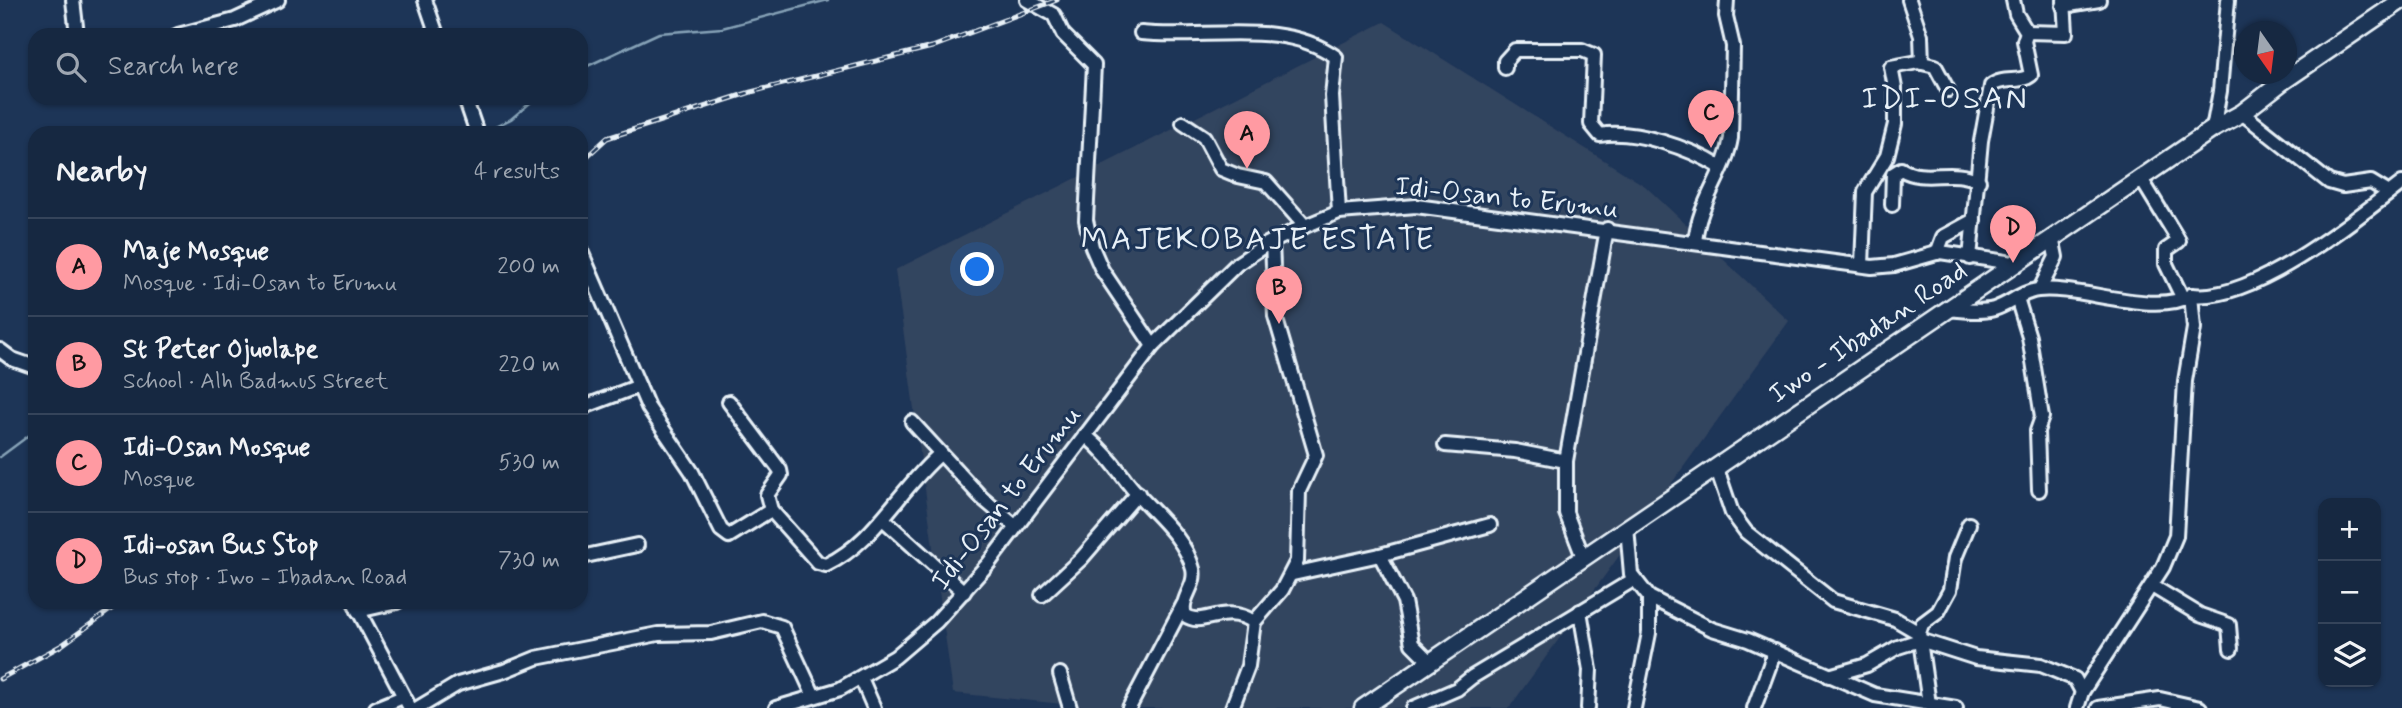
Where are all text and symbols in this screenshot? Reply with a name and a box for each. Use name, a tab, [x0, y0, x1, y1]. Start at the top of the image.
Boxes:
north arrow	[2234, 21, 2297, 84]
search box	[28, 28, 588, 105]
icon: search	[52, 48, 90, 86]
text: Search here	[108, 50, 239, 84]
district label: IDI-OSAN	[1861, 78, 2029, 120]
pin: C	[1688, 90, 1734, 148]
pin: A	[1224, 111, 1270, 169]
text: Nearby	[56, 152, 147, 191]
text: 4 results	[474, 157, 560, 187]
street label: Idi-Osan to Erumu	[1393, 168, 1620, 229]
pin: D	[1990, 205, 2036, 263]
district label: MAJEKOBAJE ESTATE	[1081, 219, 1435, 261]
text: Maje Mosque	[123, 235, 269, 269]
text: A	[71, 252, 87, 282]
text: 200 m	[497, 252, 560, 282]
your location	[960, 252, 994, 286]
street label: Iwo - Ibadan Road	[1762, 253, 1975, 413]
pin: B	[1256, 266, 1302, 324]
text: Mosque · Idi-Osan to Erumu	[123, 269, 397, 299]
text: St Peter Ojuolape	[123, 333, 318, 367]
text: B	[72, 350, 86, 380]
text: 220 m	[498, 350, 560, 380]
text: School · Alh Badmus Street	[123, 367, 388, 397]
street label: Idi-Osan to Erumu	[923, 399, 1091, 598]
text: Idi-Osan Mosque	[123, 431, 311, 465]
text: C	[71, 448, 87, 478]
text: 530 m	[498, 448, 560, 478]
text: Mosque	[123, 465, 195, 495]
map controls	[2318, 498, 2381, 687]
button: +	[2318, 498, 2381, 561]
text: Idi-osan Bus Stop	[123, 529, 319, 563]
text: D	[71, 546, 87, 576]
text: 730 m	[498, 546, 560, 576]
button: −	[2318, 561, 2381, 624]
text: Bus stop · Iwo - Ibadan Road	[123, 563, 407, 593]
button: layers	[2318, 624, 2381, 687]

